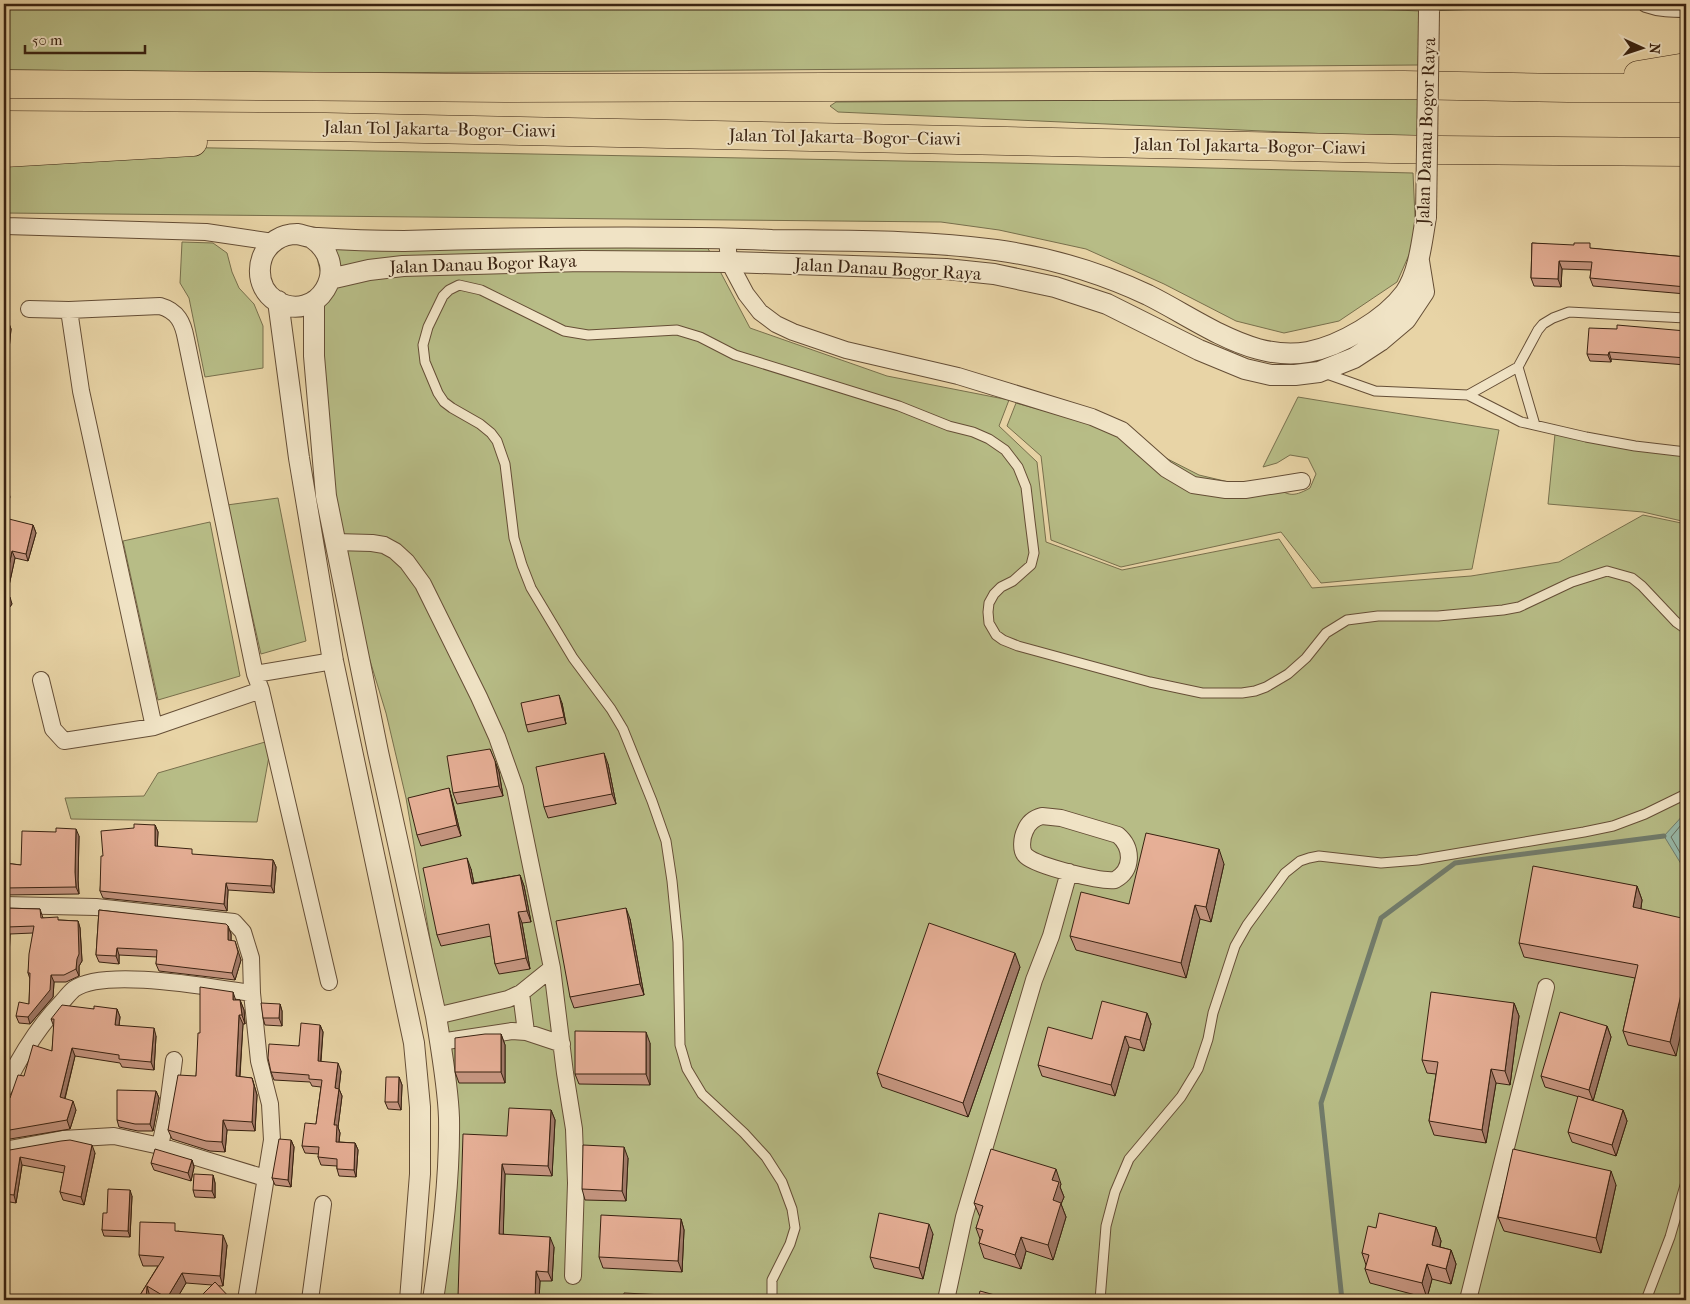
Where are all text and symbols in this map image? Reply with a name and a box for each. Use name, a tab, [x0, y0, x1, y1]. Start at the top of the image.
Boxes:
scale bar	[25, 22, 145, 54]
north arrow	[1618, 22, 1668, 72]
text: 50 m	[32, 31, 63, 49]
street label: Jalan Danau Bogor Raya	[1413, 36, 1440, 227]
text: N	[1646, 43, 1663, 55]
street label: Jalan Tol Jakarta–Bogor–Ciawi	[322, 117, 557, 142]
street label: Jalan Tol Jakarta–Bogor–Ciawi	[727, 125, 962, 150]
street label: Jalan Tol Jakarta–Bogor–Ciawi	[1132, 134, 1367, 159]
street label: Jalan Danau Bogor Raya	[387, 251, 578, 278]
street label: Jalan Danau Bogor Raya	[792, 254, 983, 285]

